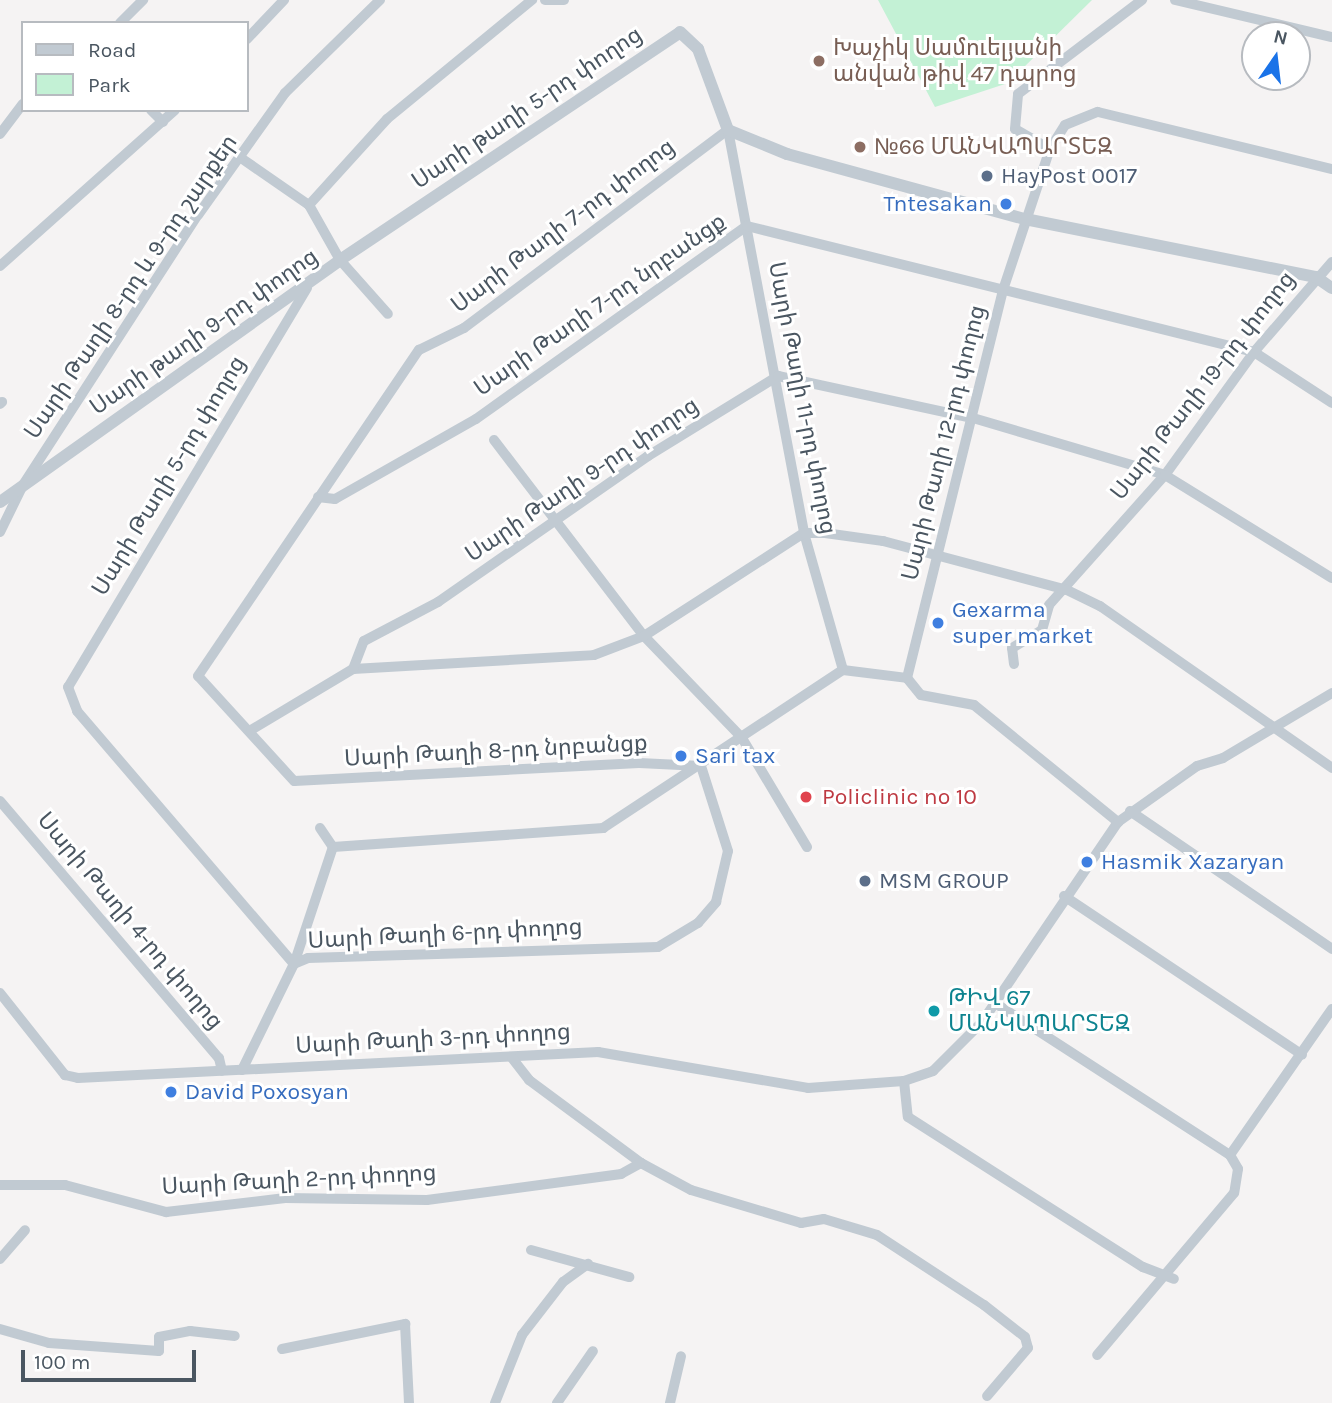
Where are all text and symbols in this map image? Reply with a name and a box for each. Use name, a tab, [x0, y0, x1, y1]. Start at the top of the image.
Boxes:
legend	[21, 21, 248, 112]
street label: Սարի թաղի 5-րդ փողոց	[407, 21, 647, 195]
north arrow	[1241, 21, 1311, 91]
text: N	[1271, 25, 1290, 50]
place label: Խաչիկ Սամուելյանի անվան թիվ 47 դպրոց	[833, 34, 1077, 88]
text: Road	[88, 38, 136, 62]
marker: Խաչիկ Սամուելյանի անվան թիվ 47 դպրոց	[811, 53, 827, 69]
text: Park	[88, 73, 131, 97]
street label: Սարի Թաղի 8-րդ և 9-րդ շարքեր	[19, 130, 243, 444]
street label: Սարի Թաղի 7-րդ փողոց	[446, 133, 680, 319]
place label: №66 ՄԱՆԿԱՊԱՐՏԵԶ	[874, 133, 1113, 161]
marker: №66 ՄԱՆԿԱՊԱՐՏԵԶ	[852, 139, 868, 155]
place label: HayPost 0017	[1001, 162, 1137, 190]
marker: HayPost 0017	[979, 168, 995, 184]
place label: Tntesakan	[883, 190, 992, 218]
marker: Tntesakan	[998, 196, 1014, 212]
street label: Սարի Թաղի 7-րդ նրբանցք	[469, 208, 731, 402]
street label: Սարի թաղի 9-րդ փողոց	[85, 243, 323, 421]
street label: Սարի Թաղի 11-րդ փողոց	[762, 259, 842, 537]
street label: Սարի Թաղի 19-րդ փողոց	[1105, 266, 1301, 506]
street label: Սարի Թաղի 12-րդ փողոց	[896, 302, 992, 584]
street label: Սարի Թաղի 5-րդ փողոց	[86, 351, 252, 601]
street label: Սարի Թաղի 9-րդ փողոց	[460, 392, 704, 568]
place label: Gexarma super market	[952, 596, 1093, 650]
marker: Gexarma super market	[930, 615, 946, 631]
street label: Սարի Թաղի 8-րդ նրբանցք	[344, 729, 648, 773]
place label: Sari tax	[695, 742, 775, 770]
marker: Sari tax	[673, 748, 689, 764]
place label: Policlinic no 10	[822, 783, 977, 811]
marker: Policlinic no 10	[796, 787, 816, 807]
street label: Սարի Թաղի 4-րդ փողոց	[31, 807, 229, 1035]
place label: Hasmik Xazaryan	[1101, 848, 1284, 876]
marker: Hasmik Xazaryan	[1079, 854, 1095, 870]
place label: MSM GROUP	[879, 867, 1009, 895]
marker: MSM GROUP	[857, 873, 873, 889]
street label: Սարի Թաղի 6-րդ փողոց	[307, 913, 583, 955]
place label: ԹԻՎ 67 ՄԱՆԿԱՊԱՐՏԵԶ	[948, 984, 1130, 1038]
marker: ԹԻՎ 67 ՄԱՆԿԱՊԱՐՏԵԶ	[926, 1003, 942, 1019]
street label: Սարի Թաղի 3-րդ փողոց	[295, 1018, 571, 1060]
place label: David Poxosyan	[185, 1078, 349, 1106]
marker: David Poxosyan	[163, 1084, 179, 1100]
street label: Սարի Թաղի 2-րդ փողոց	[161, 1159, 437, 1201]
scale bar	[24, 1336, 200, 1380]
text: 100 m	[34, 1350, 91, 1374]

